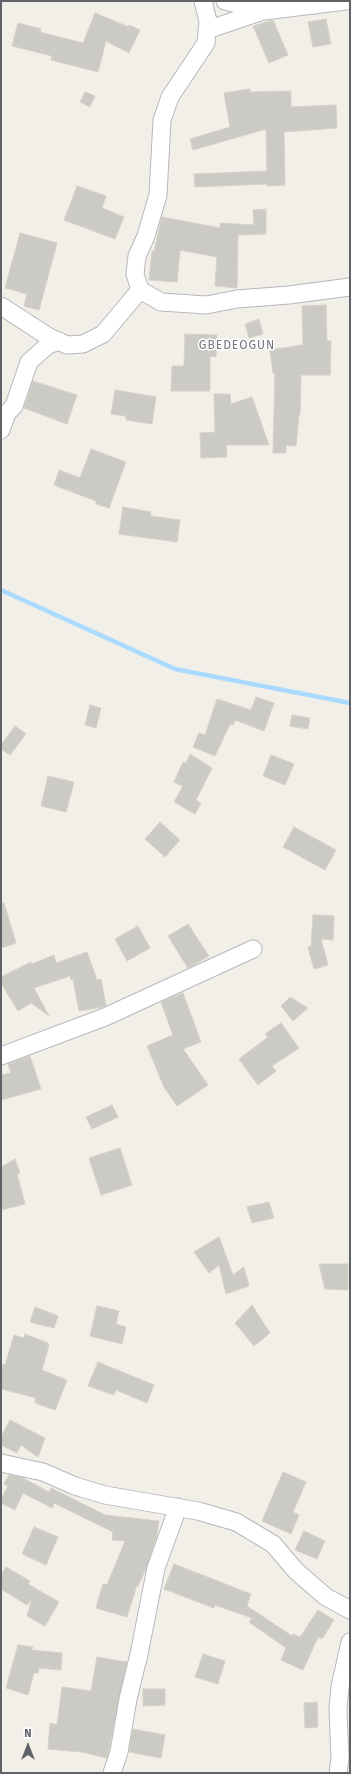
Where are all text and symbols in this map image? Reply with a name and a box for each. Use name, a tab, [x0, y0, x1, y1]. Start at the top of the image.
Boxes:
district label: GBEDEOGUN	[199, 339, 275, 353]
north arrow	[8, 1726, 48, 1766]
text: N	[24, 1727, 32, 1740]

